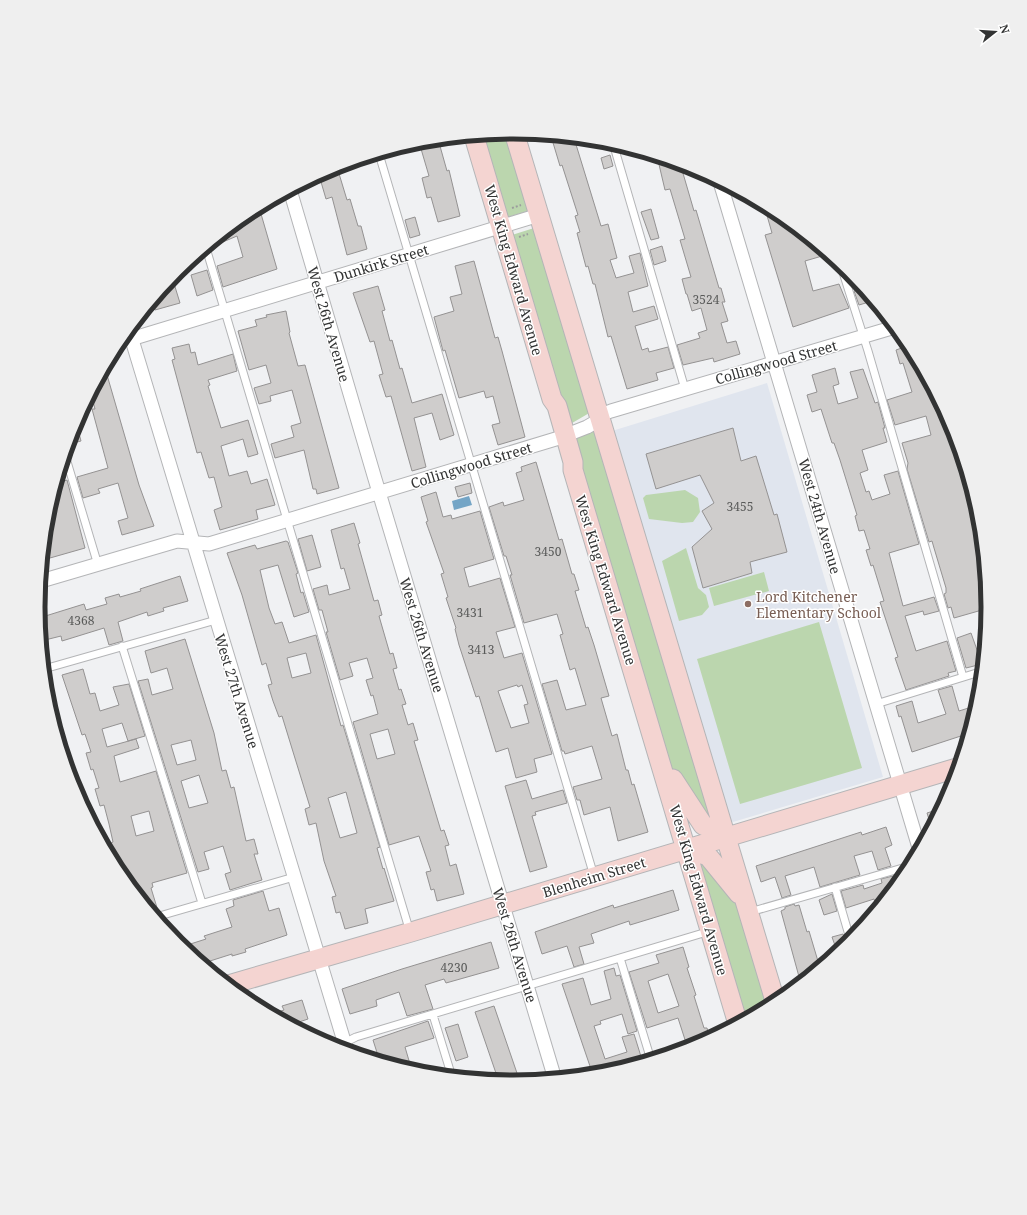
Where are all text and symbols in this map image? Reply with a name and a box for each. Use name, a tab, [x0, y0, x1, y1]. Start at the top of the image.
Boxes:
north arrow	[975, 12, 1015, 52]
text: N	[997, 23, 1014, 36]
street label: West King Edward Avenue	[480, 182, 548, 358]
street label: Dunkirk Street	[331, 240, 431, 286]
street label: West 26th Avenue	[303, 264, 355, 384]
house number: 3524	[693, 291, 720, 308]
street label: Collingwood Street	[713, 335, 839, 388]
street label: Collingwood Street	[408, 437, 534, 492]
street label: West 24th Avenue	[794, 456, 846, 576]
street label: West King Edward Avenue	[571, 493, 641, 667]
house number: 3455	[727, 498, 753, 515]
house number: 3450	[535, 543, 562, 560]
street label: West 26th Avenue	[395, 575, 449, 695]
place label: Lord Kitchener Elementary School	[756, 587, 882, 622]
marker: Lord Kitchener Elementary School	[743, 599, 753, 609]
house number: 3431	[457, 604, 483, 621]
house number: 4368	[68, 612, 95, 629]
street label: West 27th Avenue	[210, 631, 264, 751]
house number: 3413	[468, 641, 495, 658]
street label: West King Edward Avenue	[665, 802, 733, 978]
street label: Blenheim Street	[540, 852, 648, 902]
street label: West 26th Avenue	[488, 885, 542, 1005]
house number: 4230	[441, 959, 468, 976]

